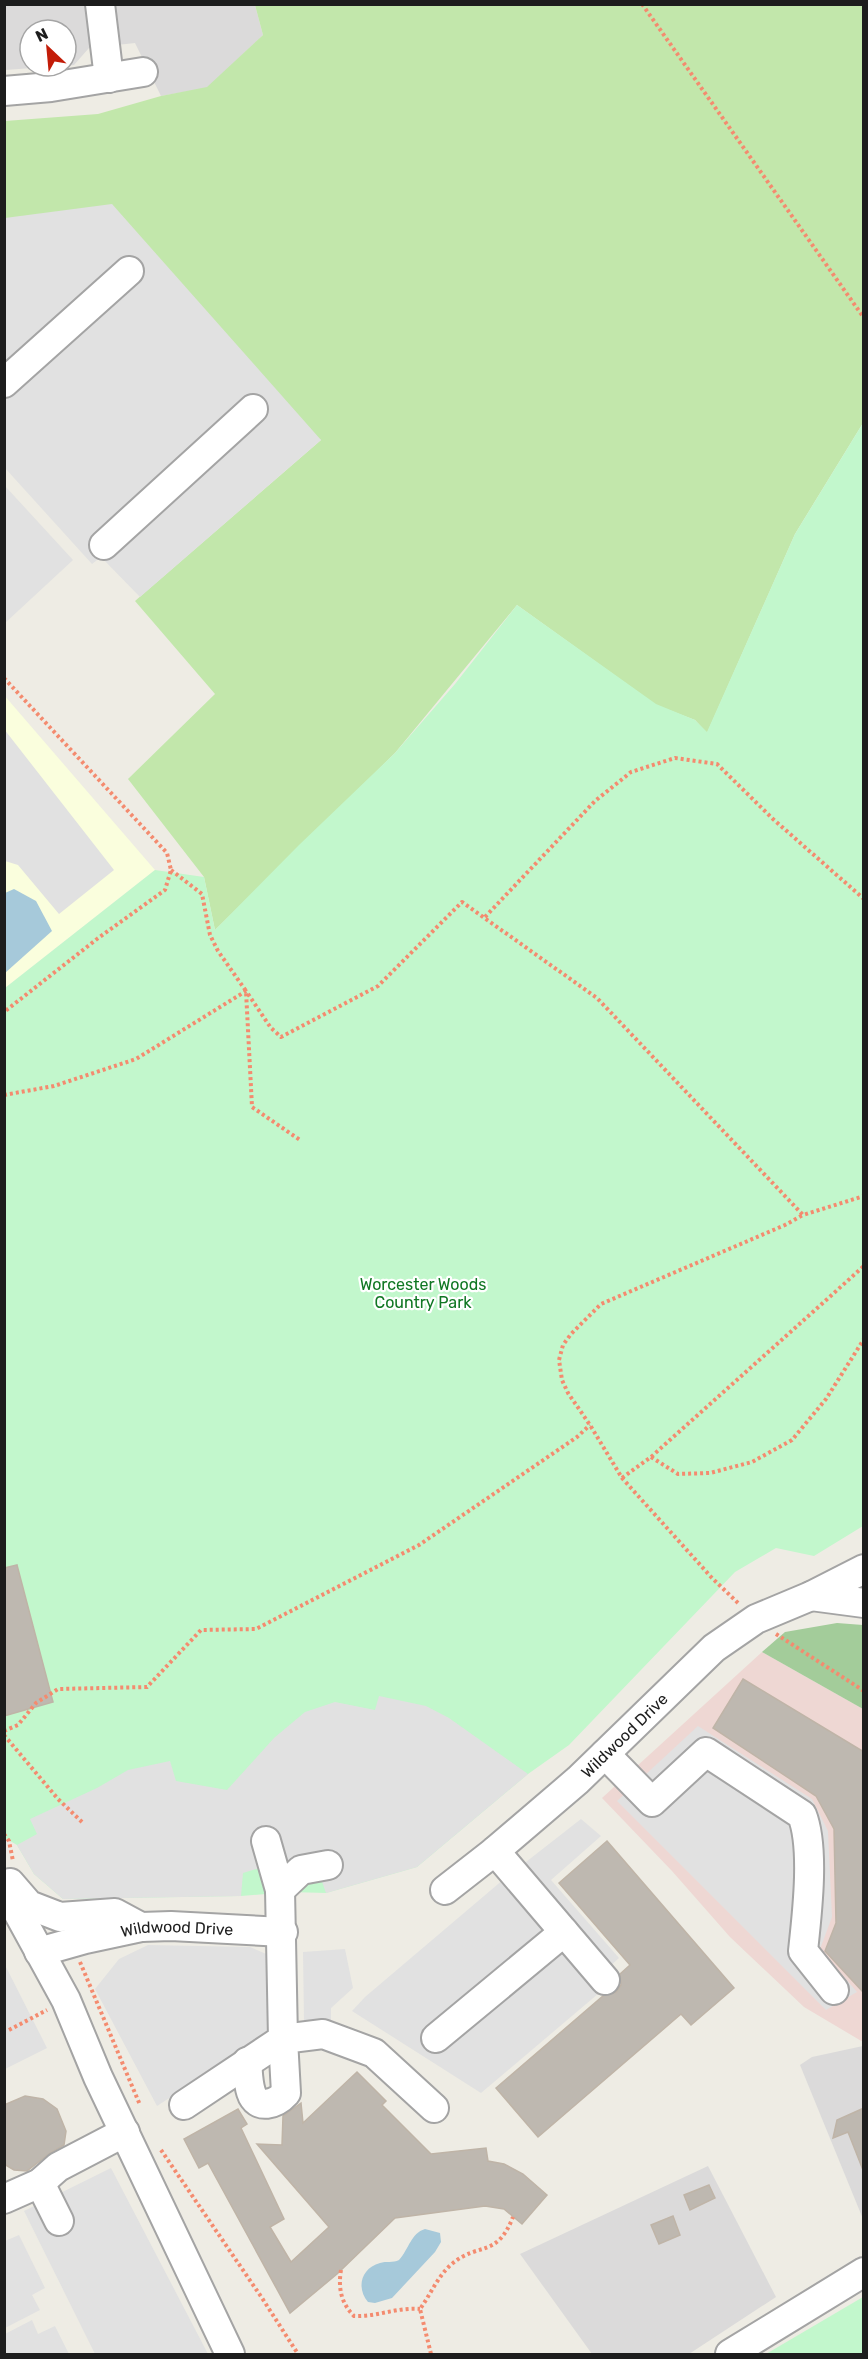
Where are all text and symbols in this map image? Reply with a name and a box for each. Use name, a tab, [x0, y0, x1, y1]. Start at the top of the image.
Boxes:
north arrow	[18, 18, 78, 78]
text: N	[32, 24, 51, 46]
park label: Worcester Woods Country Park	[360, 1275, 486, 1312]
street label: Wildwood Drive	[577, 1689, 671, 1781]
street label: Wildwood Drive	[119, 1916, 234, 1941]

